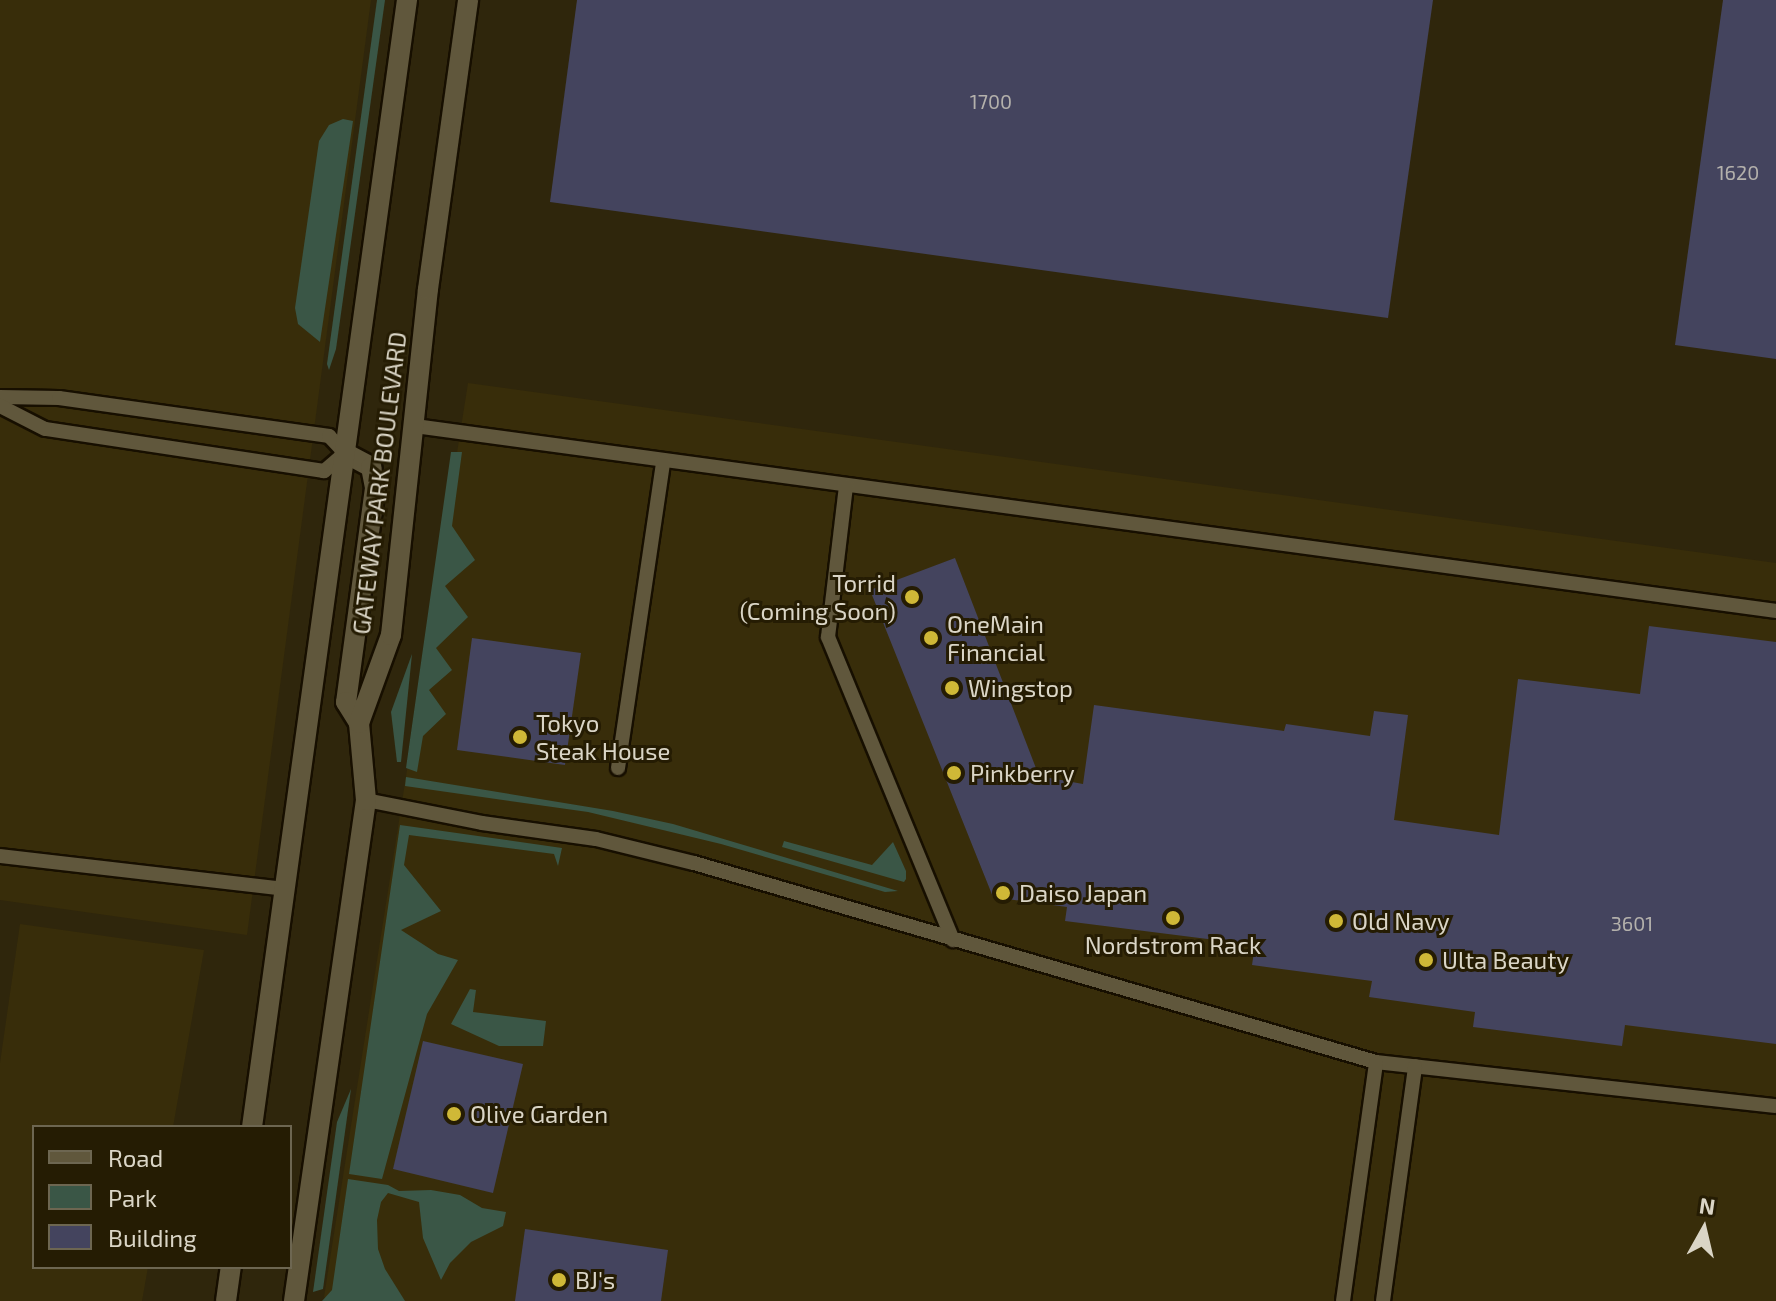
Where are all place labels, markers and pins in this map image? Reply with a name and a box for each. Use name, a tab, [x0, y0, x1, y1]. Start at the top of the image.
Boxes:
place label: Torrid (Coming Soon)	[739, 569, 896, 625]
marker: Torrid (Coming Soon)	[903, 588, 921, 606]
place label: OneMain Financial	[947, 610, 1045, 666]
marker: OneMain Financial	[922, 629, 940, 647]
place label: Wingstop	[968, 674, 1073, 702]
marker: Wingstop	[943, 679, 961, 697]
place label: Tokyo Steak House	[536, 709, 671, 765]
marker: Tokyo Steak House	[511, 728, 529, 746]
place label: Pinkberry	[970, 759, 1075, 787]
marker: Pinkberry	[945, 764, 963, 782]
place label: Daiso Japan	[1019, 879, 1148, 907]
marker: Daiso Japan	[994, 884, 1012, 902]
place label: Old Navy	[1352, 907, 1450, 935]
marker: Nordstrom Rack	[1164, 909, 1182, 927]
marker: Old Navy	[1327, 912, 1345, 930]
place label: Nordstrom Rack	[1085, 931, 1261, 959]
place label: Ulta Beauty	[1442, 946, 1569, 974]
marker: Ulta Beauty	[1417, 951, 1435, 969]
place label: Olive Garden	[470, 1100, 608, 1128]
marker: Olive Garden	[445, 1105, 463, 1123]
place label: BJ's	[575, 1266, 615, 1294]
marker: BJ's	[550, 1271, 568, 1289]

